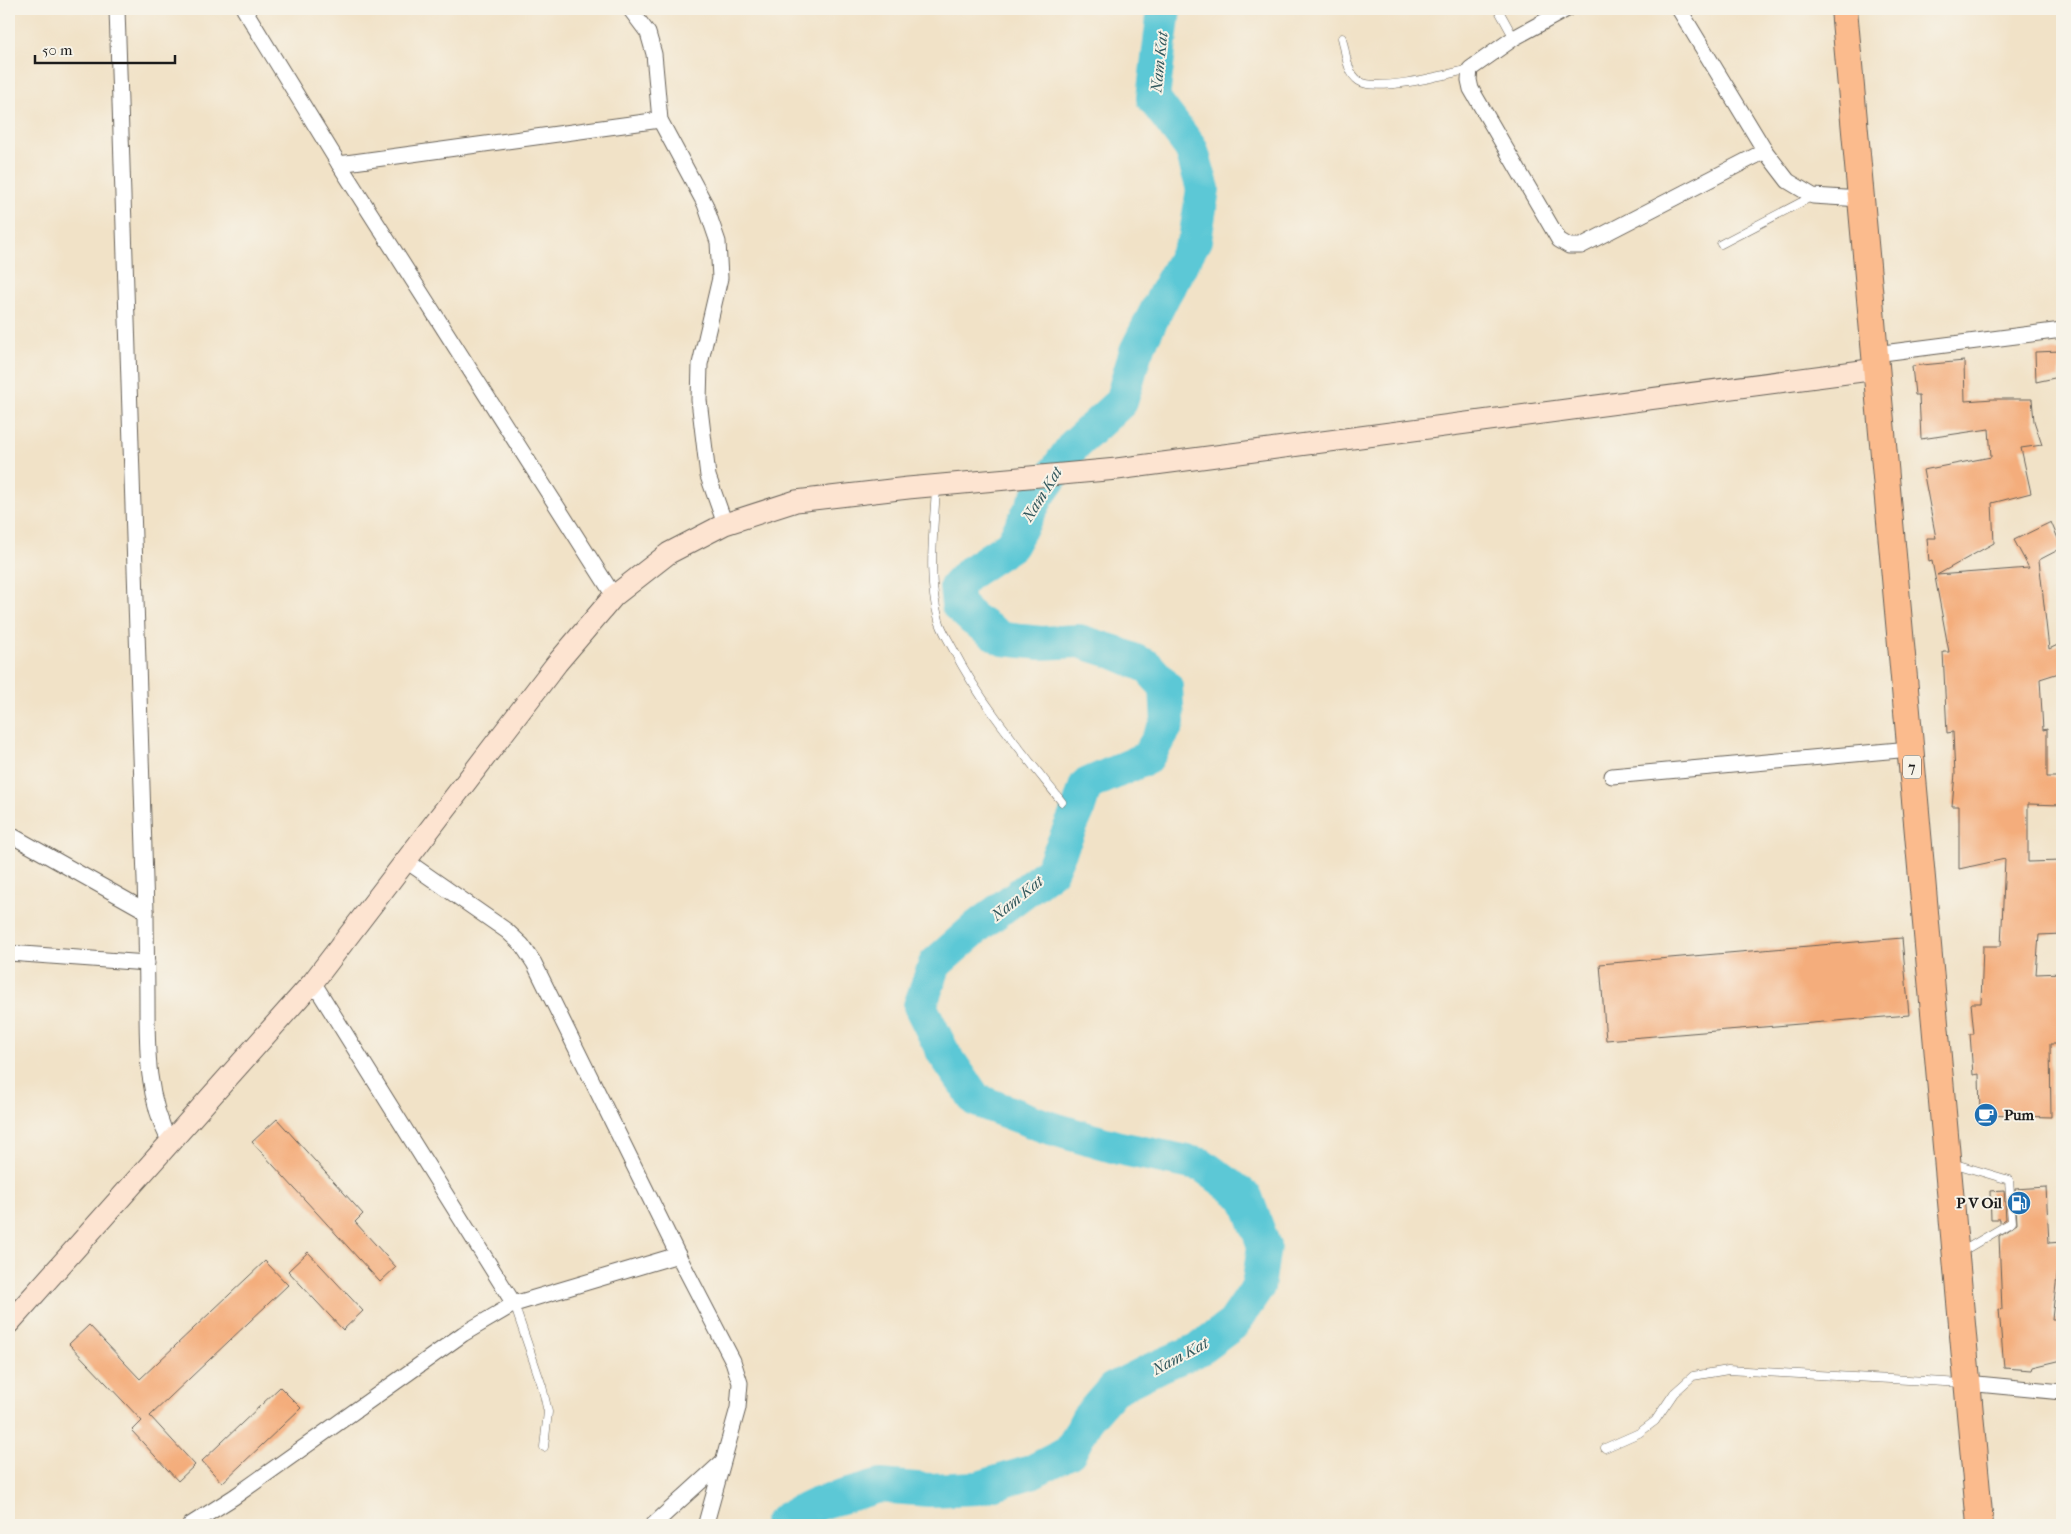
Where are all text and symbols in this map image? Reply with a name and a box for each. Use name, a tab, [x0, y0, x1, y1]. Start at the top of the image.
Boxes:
water label: Nam Kat	[1146, 30, 1172, 94]
scale bar	[35, 32, 175, 64]
text: 50 m	[42, 41, 73, 59]
water label: Nam Kat	[1017, 462, 1067, 526]
road number: 7	[1903, 756, 1921, 779]
water label: Nam Kat	[987, 871, 1048, 925]
cafe icon: Pum	[1973, 1102, 1999, 1128]
place label: Pum	[2004, 1106, 2035, 1124]
fuel station icon: P V Oil	[2006, 1190, 2032, 1216]
place label: P V Oil	[1956, 1194, 2003, 1212]
water label: Nam Kat	[1148, 1333, 1212, 1379]

